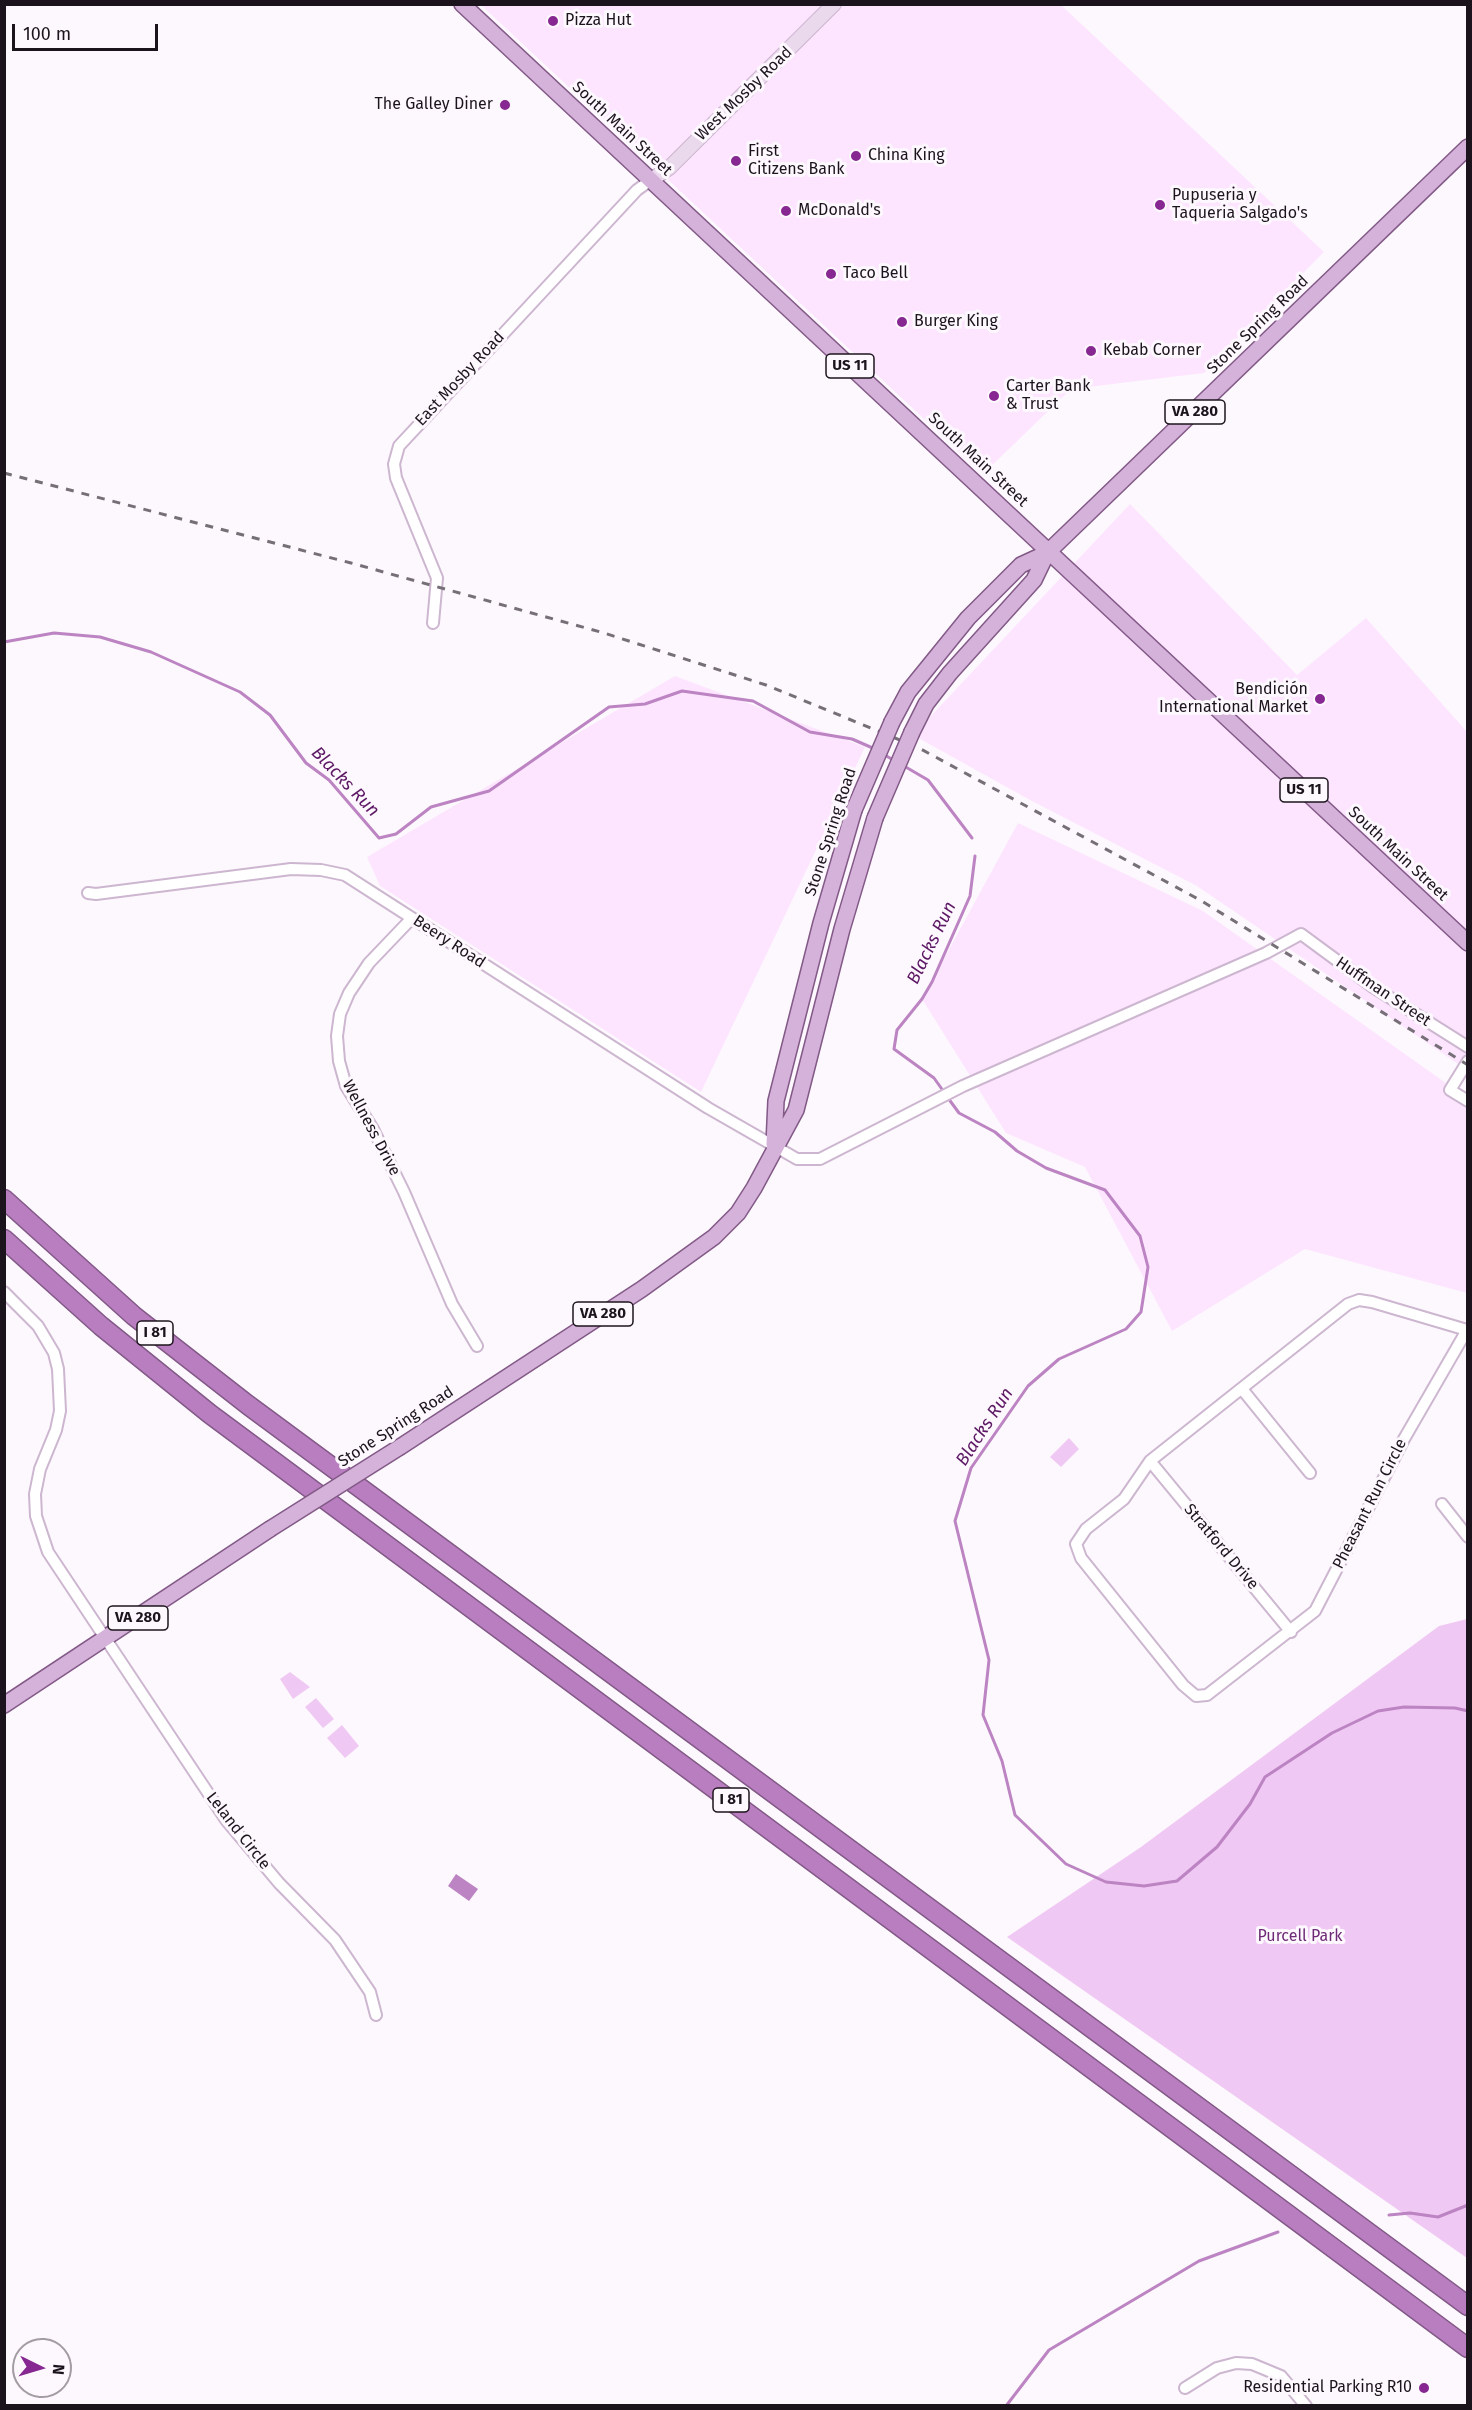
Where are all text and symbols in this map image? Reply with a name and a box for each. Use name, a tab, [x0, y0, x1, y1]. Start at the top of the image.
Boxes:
place label: Pizza Hut	[565, 11, 631, 31]
scale bar	[15, 12, 160, 50]
marker: Pizza Hut	[546, 14, 560, 28]
text: 100 m	[23, 23, 71, 45]
street label: West Mosby Road	[692, 43, 796, 145]
street label: South Main Street	[568, 78, 676, 180]
place label: The Galley Diner	[375, 95, 493, 115]
marker: The Galley Diner	[498, 98, 512, 112]
place label: First Citizens Bank	[748, 142, 844, 180]
place label: China King	[868, 146, 945, 166]
marker: China King	[849, 149, 863, 163]
marker: First Citizens Bank	[729, 154, 743, 168]
place label: Pupuseria y Taqueria Salgado's	[1172, 186, 1308, 224]
marker: Pupuseria y Taqueria Salgado's	[1153, 198, 1167, 212]
place label: McDonald's	[798, 201, 881, 221]
marker: McDonald's	[779, 204, 793, 218]
place label: Taco Bell	[843, 264, 908, 284]
marker: Taco Bell	[824, 267, 838, 281]
street label: Stone Spring Road	[1203, 272, 1313, 378]
place label: Burger King	[914, 312, 998, 332]
marker: Burger King	[895, 315, 909, 329]
street label: East Mosby Road	[411, 328, 509, 430]
place label: Kebab Corner	[1103, 341, 1201, 361]
marker: Kebab Corner	[1084, 344, 1098, 358]
road number: US 11	[826, 354, 874, 378]
place label: Carter Bank & Trust	[1006, 377, 1090, 415]
marker: Carter Bank & Trust	[987, 389, 1001, 403]
road number: VA 280	[1165, 400, 1225, 424]
street label: South Main Street	[924, 409, 1032, 511]
place label: Bendición International Market	[1159, 680, 1308, 718]
marker: Bendición International Market	[1313, 692, 1327, 706]
water label: Blacks Run	[306, 742, 384, 822]
street label: Stone Spring Road	[801, 765, 861, 899]
road number: US 11	[1280, 778, 1328, 802]
street label: South Main Street	[1344, 803, 1452, 905]
water label: Blacks Run	[903, 898, 961, 988]
street label: Beery Road	[409, 912, 489, 972]
street label: Huffman Street	[1332, 953, 1434, 1031]
street label: Wellness Drive	[338, 1077, 404, 1179]
road number: VA 280	[573, 1302, 633, 1326]
road number: I 81	[137, 1321, 173, 1345]
street label: Stone Spring Road	[335, 1383, 457, 1471]
water label: Blacks Run	[952, 1384, 1018, 1470]
street label: Pheasant Run Circle	[1329, 1436, 1411, 1572]
street label: Stratford Drive	[1180, 1500, 1262, 1594]
road number: VA 280	[108, 1606, 168, 1630]
street label: Leland Circle	[202, 1788, 274, 1874]
road number: I 81	[713, 1788, 749, 1812]
park label: Purcell Park	[1257, 1927, 1343, 1947]
north arrow	[12, 2338, 72, 2398]
text: N	[49, 2363, 68, 2376]
place label: Residential Parking R10	[1243, 2378, 1412, 2398]
marker: Residential Parking R10	[1417, 2381, 1431, 2395]

